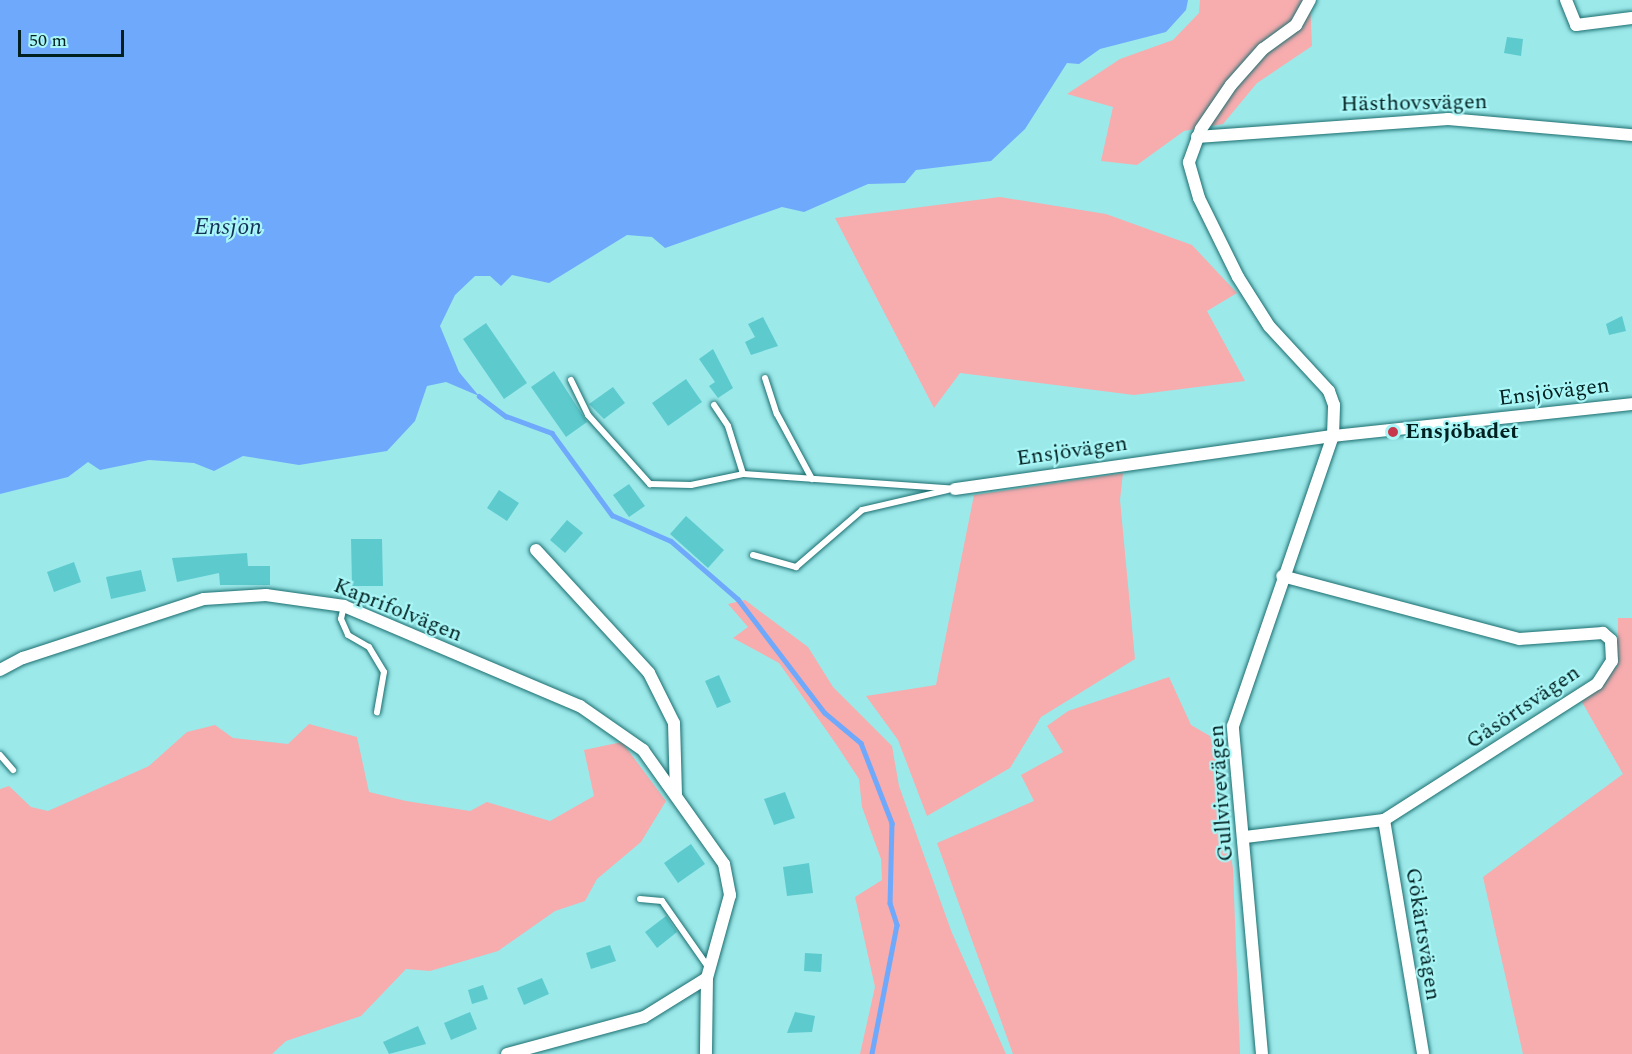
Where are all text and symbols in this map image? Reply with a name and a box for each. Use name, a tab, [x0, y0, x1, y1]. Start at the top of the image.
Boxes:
scale bar	[21, 18, 128, 56]
text: 50 m	[29, 27, 67, 54]
street label: Hästhovsvägen	[1340, 89, 1488, 117]
water label: Ensjön	[194, 214, 262, 242]
street label: Ensjövägen	[1497, 372, 1611, 412]
place label: Ensjöbadet	[1405, 419, 1519, 445]
marker: Ensjöbadet	[1386, 425, 1400, 439]
street label: Ensjövägen	[1015, 430, 1129, 472]
street label: Kaprifolvägen	[330, 572, 466, 648]
street label: Gåsörtsvägen	[1461, 659, 1585, 755]
street label: Gullvivevägen	[1203, 724, 1239, 862]
street label: Gökärtsvägen	[1399, 866, 1447, 1002]

